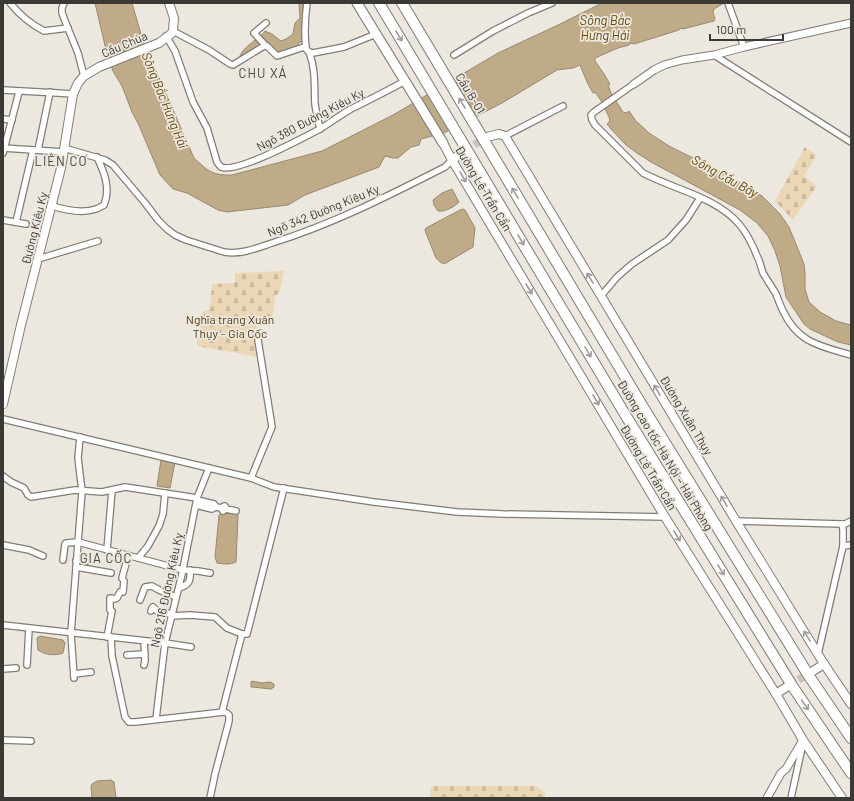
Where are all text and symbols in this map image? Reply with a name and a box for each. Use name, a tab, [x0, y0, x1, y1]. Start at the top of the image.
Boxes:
water label: Sông Bắc Hưng Hải	[580, 12, 631, 43]
scale bar	[710, 16, 783, 42]
text: 100 m	[716, 22, 746, 36]
street label: Cầu Chùa	[99, 28, 149, 60]
one-way arrow	[396, 30, 404, 42]
water label: Sông Bắc Hưng Hải	[138, 50, 192, 151]
district label: CHU XÁ	[239, 65, 287, 81]
street label: Cầu B-01	[453, 70, 489, 116]
street label: Ngõ 380 Đường Kiêu Kỵ	[254, 85, 366, 153]
one-way arrow	[457, 97, 465, 109]
street label: Đường Lê Trần Cẩn	[453, 143, 515, 233]
water label: Sông Cầu Bây	[689, 151, 762, 201]
district label: LIÊN CƠ	[35, 153, 87, 169]
one-way arrow	[459, 171, 467, 183]
street label: Ngõ 342 Đường Kiêu Kỵ	[265, 181, 381, 239]
one-way arrow	[511, 188, 519, 199]
street label: Đường Kiêu Kỵ	[18, 190, 50, 266]
one-way arrow	[518, 234, 526, 246]
one-way arrow	[586, 272, 594, 284]
one-way arrow	[526, 283, 534, 295]
park label: Nghĩa trang Xuân Thụy – Gia Cốc	[186, 312, 274, 340]
one-way arrow	[584, 346, 592, 357]
street label: Đường Xuân Thụy	[658, 373, 716, 458]
street label: Đường cao tốc Hà Nội – Hải Phòng	[615, 377, 717, 533]
one-way arrow	[653, 384, 661, 396]
one-way arrow	[592, 394, 600, 406]
street label: Đường Lê Trần Cẩn	[618, 422, 680, 512]
one-way arrow	[720, 495, 728, 507]
one-way arrow	[673, 530, 681, 541]
street label: Ngõ 216 Đường Kiêu Kỵ	[147, 531, 185, 649]
district label: GIA CỐC	[80, 549, 132, 566]
one-way arrow	[717, 565, 726, 576]
one-way arrow	[803, 631, 811, 642]
one-way arrow	[801, 699, 809, 710]

